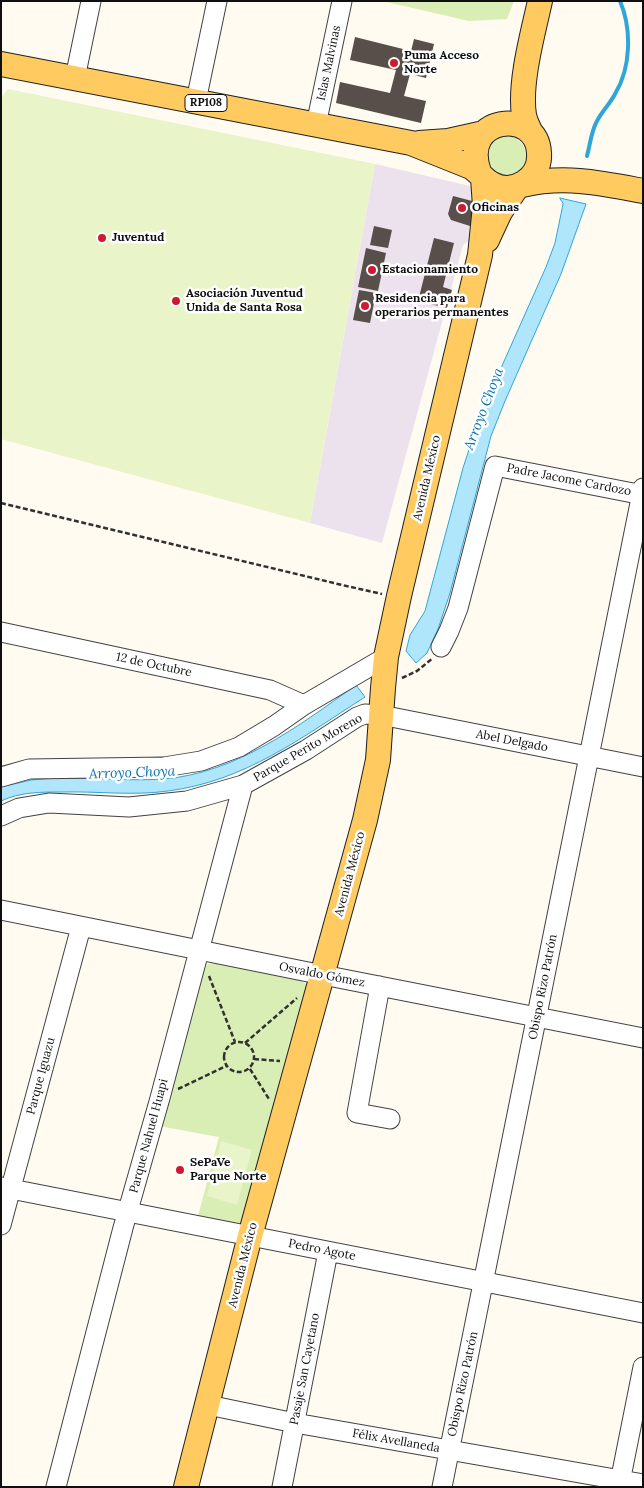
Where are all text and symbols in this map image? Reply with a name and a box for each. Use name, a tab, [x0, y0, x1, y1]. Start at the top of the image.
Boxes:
street label: Islas Malvinas	[314, 24, 344, 102]
place label: Puma Acceso Norte	[404, 49, 479, 77]
marker: Puma Acceso Norte	[388, 57, 400, 69]
road number: RP108	[185, 95, 227, 112]
place label: Oficinas	[472, 201, 519, 215]
marker: Oficinas	[456, 202, 468, 214]
place label: Juventud	[112, 231, 164, 245]
marker: Juventud	[96, 232, 108, 244]
place label: Estacionamiento	[382, 263, 478, 277]
marker: Estacionamiento	[366, 264, 378, 276]
place label: Asociación Juventud Unida de Santa Rosa	[186, 287, 303, 315]
place label: Residencia para operarios permanentes	[375, 292, 509, 320]
marker: Asociación Juventud Unida de Santa Rosa	[170, 295, 182, 307]
marker: Residencia para operarios permanentes	[359, 300, 371, 312]
water label: Arroyo Choya	[461, 366, 507, 452]
street label: Avenida México	[410, 434, 444, 522]
street label: Padre Jacome Cardozo	[506, 461, 632, 499]
street label: 12 de Octubre	[115, 650, 193, 680]
street label: Parque Perito Moreno	[251, 711, 365, 785]
street label: Abel Delgado	[475, 727, 549, 755]
water label: Arroyo Choya	[88, 763, 176, 783]
street label: Avenida México	[332, 830, 368, 918]
street label: Obispo Rizo Patrón	[526, 933, 560, 1041]
street label: Osvaldo Gómez	[278, 960, 366, 990]
street label: Parque Iguazu	[24, 1036, 58, 1116]
street label: Parque Nahuel Huapi	[127, 1077, 171, 1195]
place label: SePaVe Parque Norte	[190, 1156, 266, 1184]
marker: SePaVe Parque Norte	[174, 1164, 186, 1176]
street label: Avenida México	[225, 1221, 261, 1309]
street label: Pedro Agote	[287, 1236, 357, 1264]
street label: Pasaje San Cayetano	[287, 1312, 323, 1426]
street label: Obispo Rizo Patrón	[445, 1330, 481, 1438]
street label: Félix Avellaneda	[351, 1426, 441, 1456]

